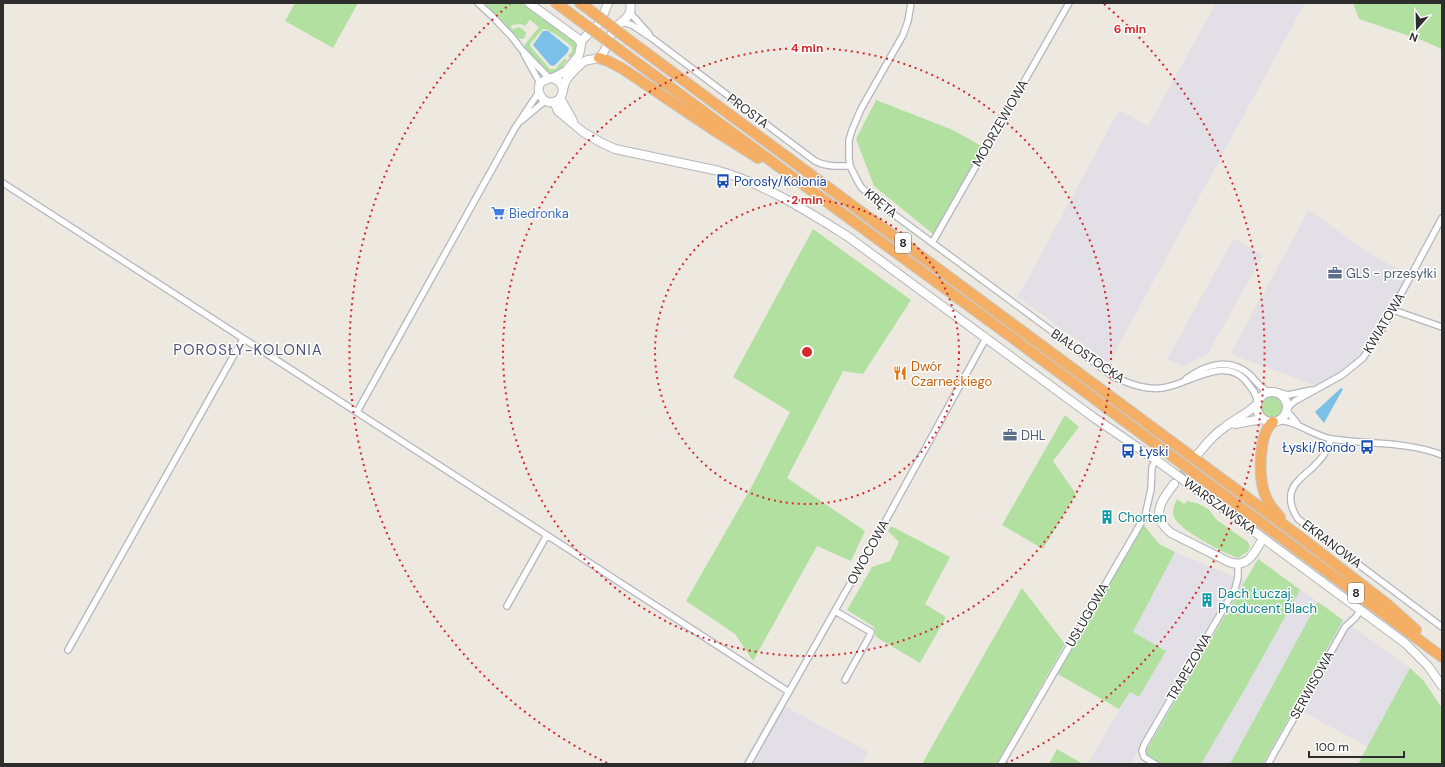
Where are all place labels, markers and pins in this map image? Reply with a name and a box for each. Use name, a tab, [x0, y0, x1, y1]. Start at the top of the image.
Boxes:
bus stop icon: Porosły/Kolonia	[715, 173, 731, 189]
place label: Porosły/Kolonia	[734, 173, 827, 190]
supermarket icon: Biedronka	[490, 205, 506, 221]
place label: Biedronka	[509, 205, 569, 222]
office icon: GLS - przesyłki	[1327, 265, 1343, 281]
place label: GLS - przesyłki	[1346, 265, 1437, 282]
centre of rings	[800, 345, 814, 359]
place label: Dwór Czarneckiego	[911, 358, 992, 390]
restaurant icon: Dwór Czarneckiego	[892, 365, 908, 381]
office icon: DHL	[1002, 427, 1018, 443]
place label: DHL	[1021, 427, 1046, 444]
place label: Łyski/Rondo	[1282, 439, 1356, 456]
bus stop icon: Łyski/Rondo	[1359, 439, 1375, 455]
bus stop icon: Łyski	[1120, 443, 1136, 459]
place label: Łyski	[1139, 443, 1168, 460]
building icon: Chorten	[1099, 509, 1115, 525]
place label: Chorten	[1118, 509, 1167, 526]
place label: Dach Łuczaj. Producent Blach	[1218, 585, 1317, 617]
building icon: Dach Łuczaj. Producent Blach	[1199, 592, 1215, 608]

